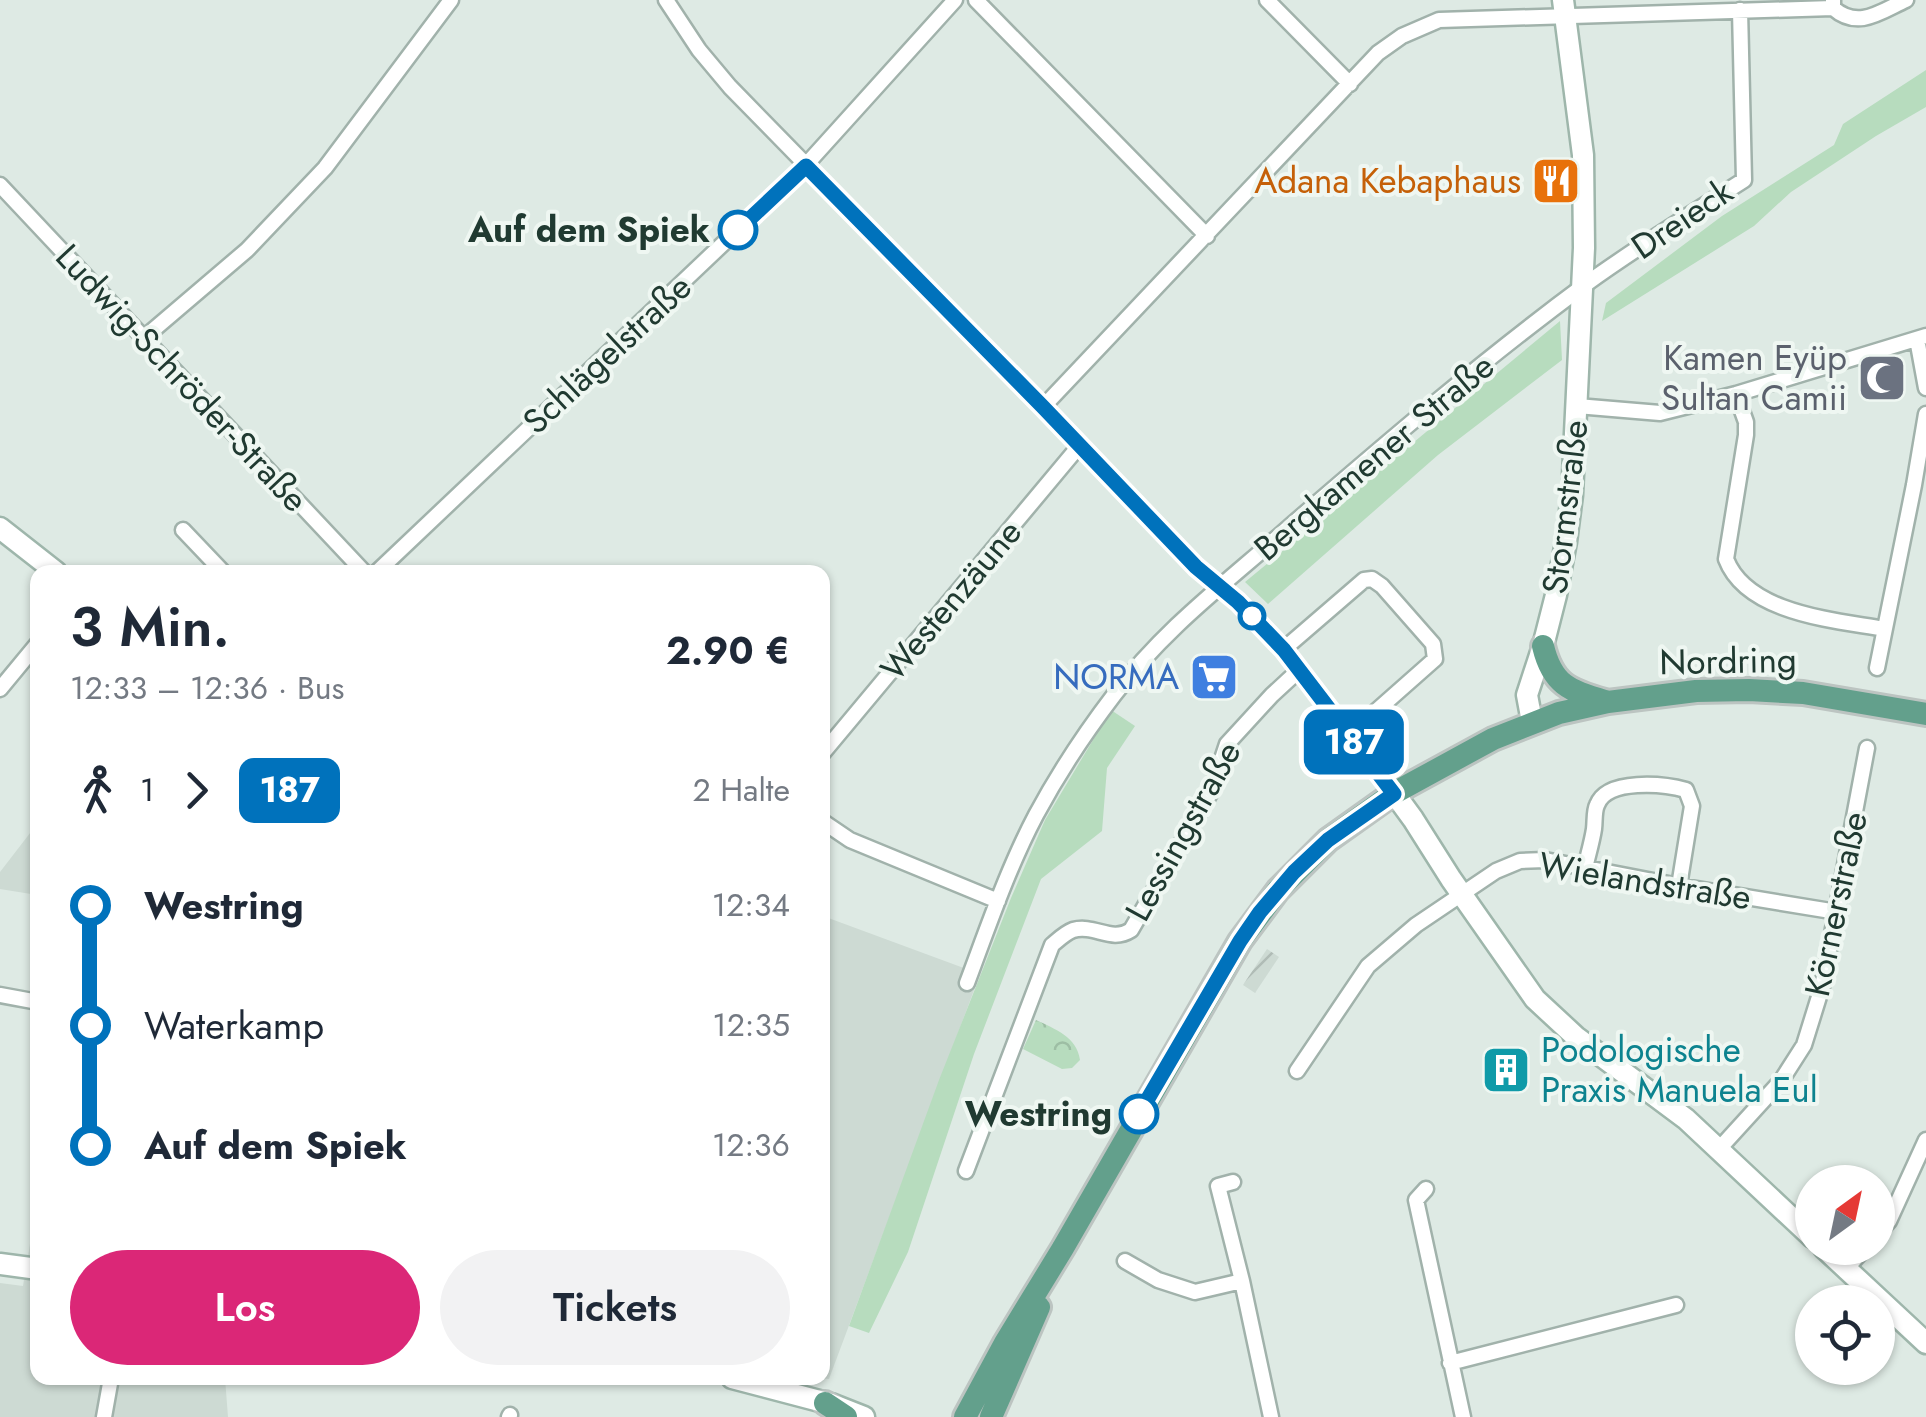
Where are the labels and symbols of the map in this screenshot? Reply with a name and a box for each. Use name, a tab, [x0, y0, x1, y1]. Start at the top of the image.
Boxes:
restaurant icon: Adana Kebaphaus	[1530, 155, 1582, 207]
place label: Adana Kebaphaus	[1254, 156, 1521, 206]
street label: Dreieck	[1621, 166, 1743, 271]
place label: Auf dem Spiek	[467, 205, 710, 255]
marker: Auf dem Spiek	[719, 211, 757, 249]
street label: Ludwig-Schröder-Straße	[44, 233, 320, 523]
street label: Schlägelstraße	[512, 263, 702, 445]
place label: Kamen Eyüp Sultan Camii	[1661, 333, 1847, 423]
street label: Bergkamener Straße	[1243, 342, 1505, 572]
mosque icon: Kamen Eyüp Sultan Camii	[1856, 352, 1908, 404]
street label: Stormstraße	[1530, 417, 1600, 597]
street label: Westenzäune	[869, 509, 1033, 691]
unlabelled marker	[1239, 603, 1265, 629]
street label: Nordring	[1659, 635, 1797, 687]
supermarket icon: NORMA	[1188, 651, 1240, 703]
place label: NORMA	[1053, 652, 1179, 702]
line badge: 187	[1296, 710, 1412, 774]
street label: Lessingstraße	[1113, 732, 1253, 930]
street label: Körnerstraße	[1792, 807, 1880, 1001]
street label: Wielandstraße	[1535, 840, 1755, 922]
place label: Podologische Praxis Manuela Eul	[1541, 1025, 1818, 1115]
building icon: Podologische Praxis Manuela Eul	[1480, 1044, 1532, 1096]
place label: Westring	[965, 1089, 1112, 1139]
marker: Westring	[1120, 1095, 1158, 1133]
north arrow	[1795, 1165, 1895, 1265]

